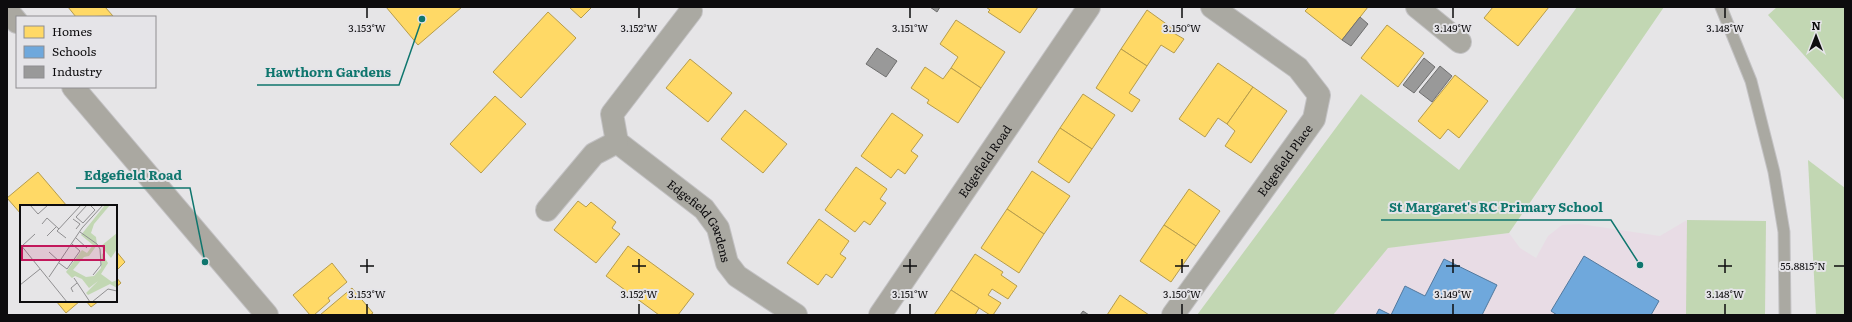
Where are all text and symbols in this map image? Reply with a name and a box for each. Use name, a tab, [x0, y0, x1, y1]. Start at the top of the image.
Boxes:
legend	[16, 16, 156, 88]
north arrow	[1796, 16, 1836, 56]
text: N	[1811, 17, 1821, 33]
text: 3.153°W	[348, 20, 386, 35]
text: 3.152°W	[620, 20, 658, 35]
text: 3.151°W	[892, 20, 928, 35]
text: 3.150°W	[1163, 20, 1201, 35]
text: 3.149°W	[1434, 20, 1472, 35]
text: 3.148°W	[1706, 20, 1744, 35]
text: Homes	[52, 22, 92, 40]
text: Schools	[52, 42, 97, 60]
callout: Hawthorn Gardens	[257, 60, 399, 85]
text: Industry	[52, 62, 102, 80]
text: Hawthorn Gardens	[265, 62, 392, 81]
street label: Edgefield Place	[1252, 120, 1317, 200]
street label: Edgefield Road	[953, 121, 1016, 201]
callout: Edgefield Road	[76, 163, 190, 188]
text: Edgefield Road	[84, 165, 182, 184]
street label: Edgefield Gardens	[664, 175, 736, 265]
callout: St Margaret's RC Primary School	[1381, 195, 1611, 220]
text: St Margaret's RC Primary School	[1389, 197, 1603, 216]
inset map	[20, 205, 117, 302]
text: 55.8815°N	[1780, 258, 1826, 273]
text: 3.153°W	[348, 286, 386, 301]
text: 3.152°W	[620, 286, 658, 301]
text: 3.151°W	[892, 286, 928, 301]
text: 3.150°W	[1163, 286, 1201, 301]
text: 3.149°W	[1434, 286, 1472, 301]
text: 3.148°W	[1706, 286, 1744, 301]

